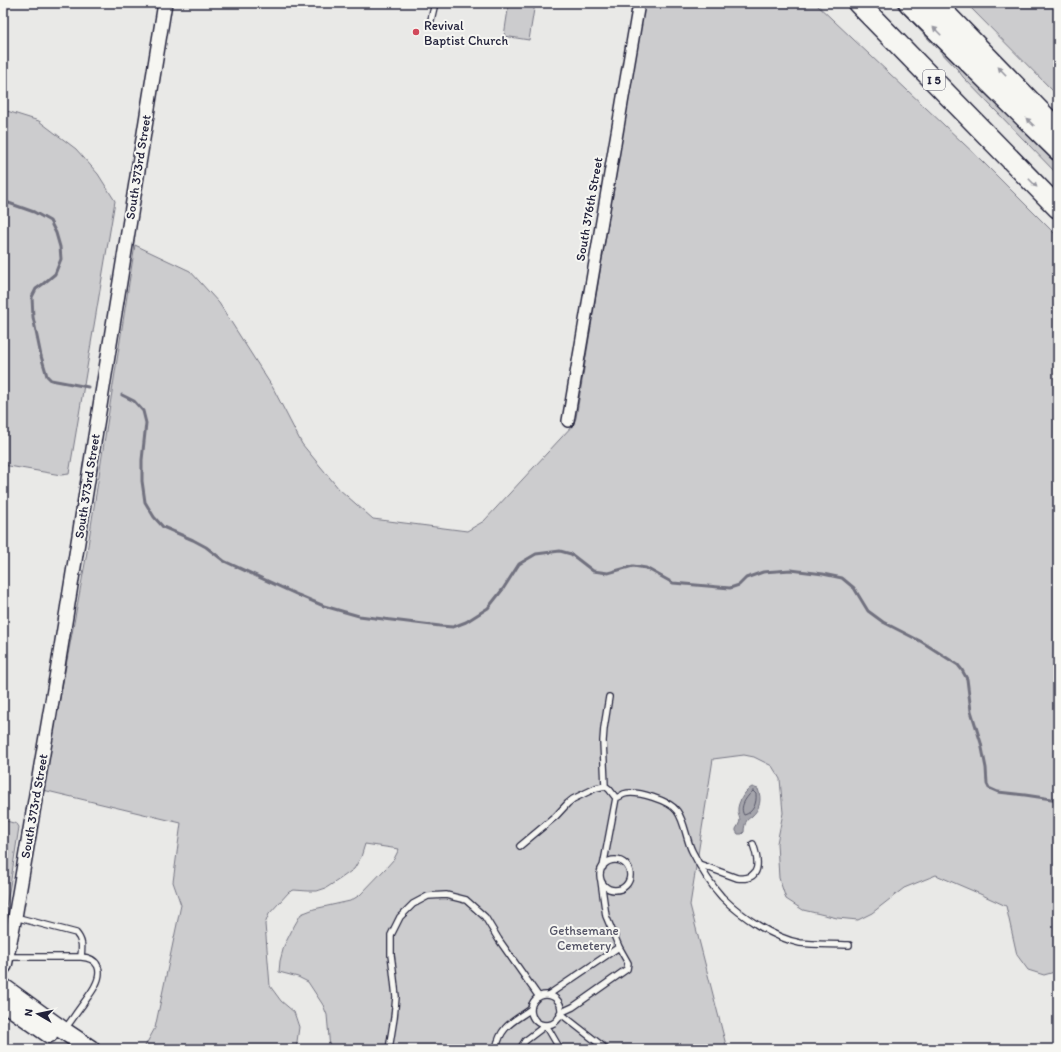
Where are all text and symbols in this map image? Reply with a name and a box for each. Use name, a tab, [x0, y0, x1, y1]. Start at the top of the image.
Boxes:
place label: Revival Baptist Church	[424, 18, 508, 48]
one-way arrow	[932, 26, 942, 36]
marker: Revival Baptist Church	[411, 27, 421, 37]
one-way arrow	[997, 66, 1006, 76]
road number: I 5	[923, 70, 945, 90]
street label: South 373rd Street	[122, 113, 154, 221]
one-way arrow	[1025, 117, 1035, 127]
street label: South 376th Street	[572, 156, 606, 262]
one-way arrow	[1029, 178, 1038, 188]
street label: South 373rd Street	[71, 432, 103, 540]
street label: South 373rd Street	[17, 752, 51, 859]
park label: Gethsemane Cemetery	[549, 923, 619, 953]
north arrow	[18, 994, 58, 1034]
text: N	[22, 1008, 36, 1017]

